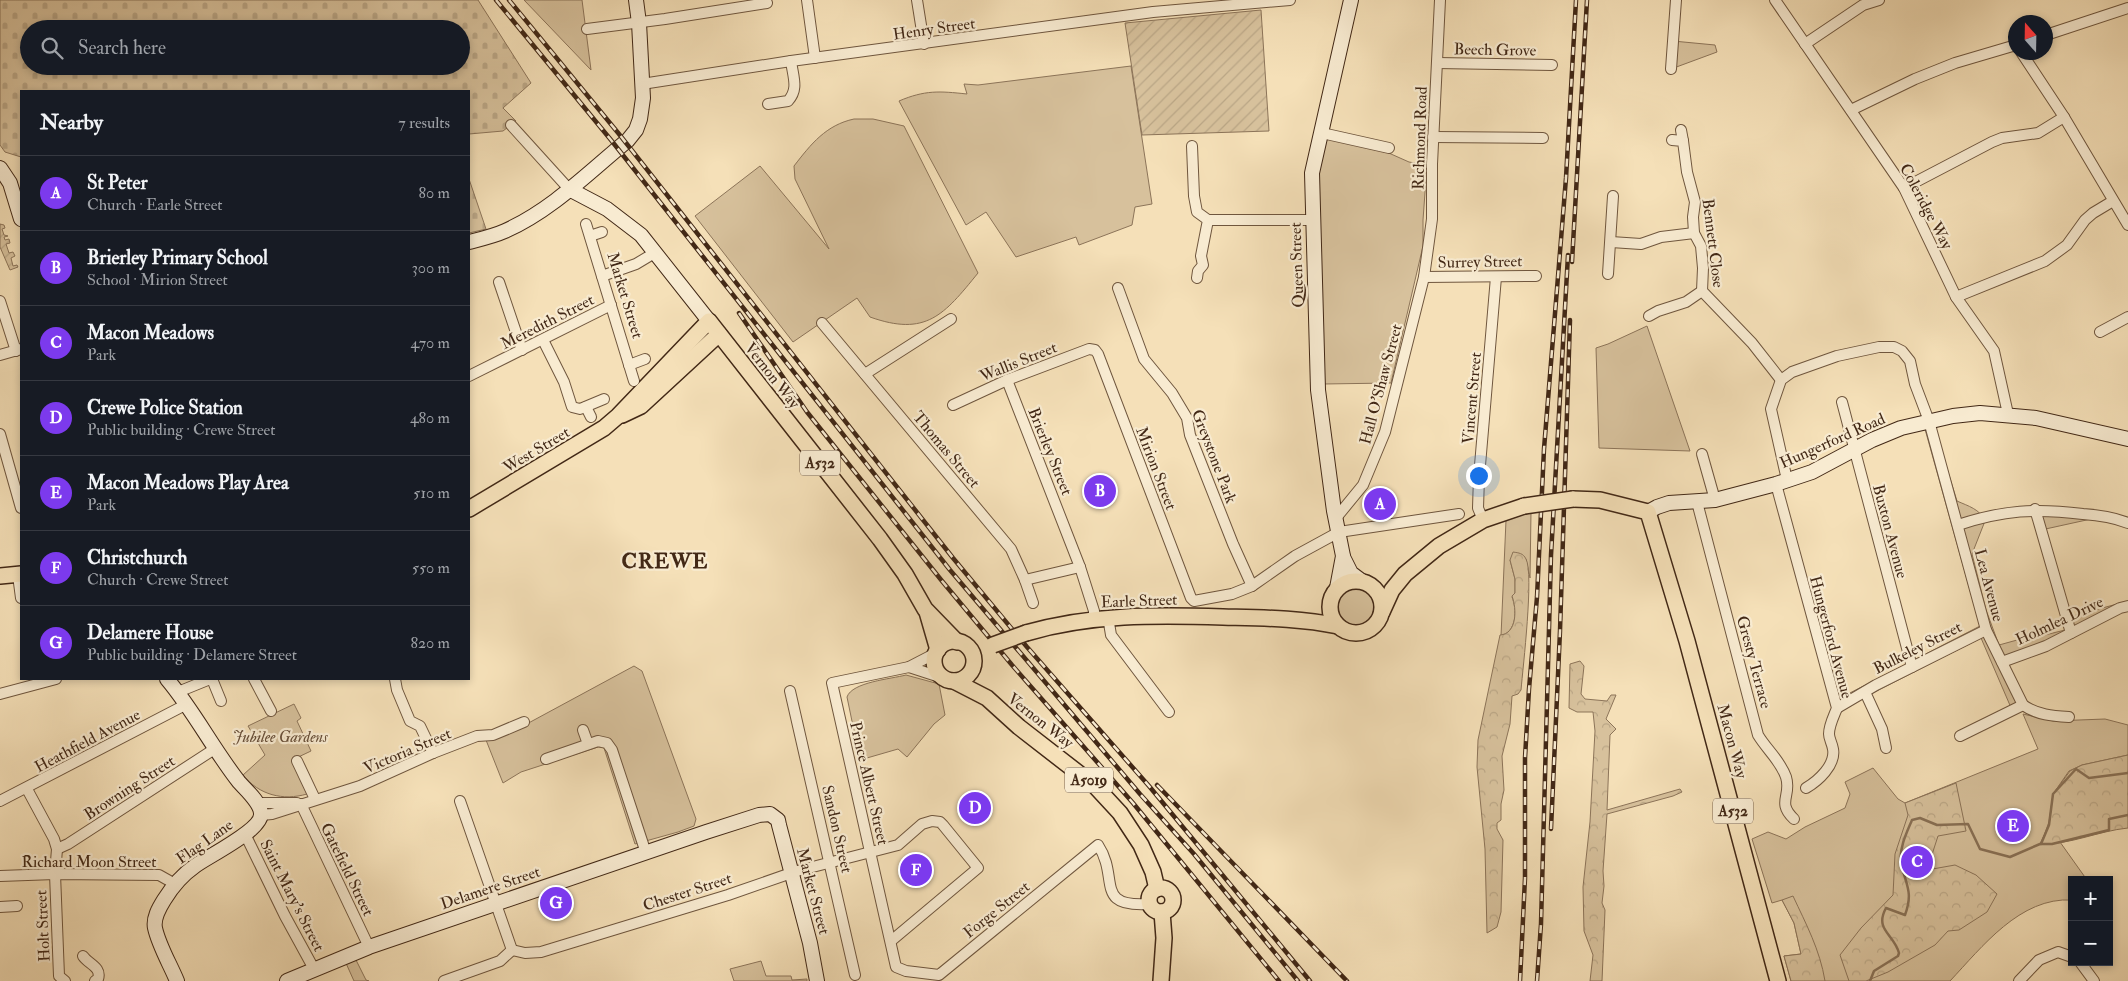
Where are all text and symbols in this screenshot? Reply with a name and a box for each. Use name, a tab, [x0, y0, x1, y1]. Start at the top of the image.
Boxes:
street label: Henry Street	[892, 13, 977, 45]
north arrow	[2008, 15, 2053, 60]
search box	[20, 20, 470, 75]
icon: search	[38, 34, 66, 62]
text: Search here	[78, 36, 166, 60]
street label: Beech Grove	[1454, 39, 1537, 61]
street label: Richmond Road	[1408, 86, 1432, 190]
text: Nearby	[40, 109, 103, 136]
text: 7 results	[398, 113, 450, 133]
street label: Coleridge Way	[1895, 160, 1958, 254]
text: St Peter	[87, 171, 147, 195]
text: A	[51, 183, 61, 203]
text: 80 m	[419, 183, 450, 203]
text: Church · Earle Street	[87, 195, 223, 215]
street label: Bennett Close	[1698, 197, 1728, 289]
street label: Queen Street	[1286, 222, 1308, 308]
text: Brierley Primary School	[87, 246, 268, 270]
street label: Market Street	[602, 250, 648, 341]
street label: Surrey Street	[1438, 251, 1523, 273]
text: B	[51, 258, 61, 278]
text: 300 m	[412, 258, 450, 278]
text: School · Mirion Street	[87, 270, 228, 290]
street label: Meredith Street	[497, 290, 597, 354]
text: Macon Meadows	[87, 321, 214, 345]
street label: Hall O'Shaw Street	[1355, 322, 1407, 447]
text: C	[50, 333, 62, 353]
text: 470 m	[410, 333, 450, 353]
street label: Wallis Street	[976, 337, 1060, 387]
street label: Vernon Way	[740, 339, 805, 413]
text: Park	[87, 345, 116, 365]
street label: Vincent Street	[1458, 351, 1486, 445]
text: Crewe Police Station	[87, 396, 243, 420]
street label: Brierley Street	[1023, 405, 1077, 498]
street label: Thomas Street	[908, 407, 984, 492]
street label: Greystone Park	[1187, 407, 1241, 506]
text: D	[49, 408, 63, 428]
text: 480 m	[410, 408, 450, 428]
street label: Hungerford Road	[1777, 409, 1888, 473]
text: Public building · Crewe Street	[87, 420, 275, 440]
street label: West Street	[499, 422, 573, 478]
street label: Mirion Street	[1131, 424, 1181, 513]
road number: A532	[800, 450, 840, 476]
your location	[1466, 463, 1492, 489]
text: Macon Meadows Play Area	[87, 471, 289, 495]
pin: B	[1084, 472, 1116, 510]
street label: Buxton Avenue	[1868, 482, 1912, 581]
text: E	[50, 483, 62, 503]
text: 510 m	[413, 483, 450, 503]
pin: A	[1364, 485, 1396, 523]
text: Park	[87, 495, 116, 515]
text: Christchurch	[87, 546, 188, 570]
street label: Lea Avenue	[1970, 547, 2008, 624]
district label: CREWE	[622, 548, 708, 575]
text: F	[51, 558, 61, 578]
text: 550 m	[412, 558, 450, 578]
text: Church · Crewe Street	[87, 570, 228, 590]
street label: Hungerford Avenue	[1805, 574, 1857, 701]
street label: Earle Street	[1100, 590, 1178, 612]
street label: Holmlea Drive	[2012, 592, 2107, 650]
street label: Gresty Terrace	[1732, 614, 1776, 711]
street label: Bulkeley Street	[1870, 617, 1965, 679]
text: Delamere House	[87, 621, 213, 645]
text: G	[49, 633, 63, 653]
text: 820 m	[410, 633, 450, 653]
text: Public building · Delamere Street	[87, 645, 297, 665]
street label: Vernon Way	[1003, 689, 1078, 753]
street label: Macon Way	[1713, 702, 1752, 781]
street label: Heathfield Avenue	[31, 704, 144, 777]
street label: Prince Albert Street	[845, 720, 893, 847]
street label: Victoria Street	[360, 723, 454, 778]
park label: Jubilee Gardens	[232, 727, 328, 747]
street label: Browning Street	[80, 751, 179, 825]
road number: A5019	[1065, 768, 1113, 792]
street label: Sandon Street	[817, 783, 857, 875]
pin: D	[959, 789, 991, 827]
road number: A532	[1713, 798, 1753, 824]
pin: E	[1997, 807, 2029, 845]
street label: Flag Lane	[172, 815, 237, 869]
street label: Gatefield Street	[316, 820, 378, 919]
street label: Saint Mary's Street	[255, 836, 329, 955]
pin: C	[1901, 843, 1933, 881]
street label: Market Street	[792, 846, 834, 937]
pin: F	[900, 851, 932, 889]
street label: Richard Moon Street	[22, 852, 156, 872]
street label: Delamere Street	[438, 862, 543, 914]
street label: Chester Street	[640, 868, 734, 916]
map controls	[2068, 876, 2113, 966]
button: +	[2068, 876, 2113, 921]
street label: Forge Street	[959, 877, 1034, 943]
pin: G	[540, 884, 572, 922]
street label: Holt Street	[31, 890, 55, 962]
button: −	[2068, 921, 2113, 966]

